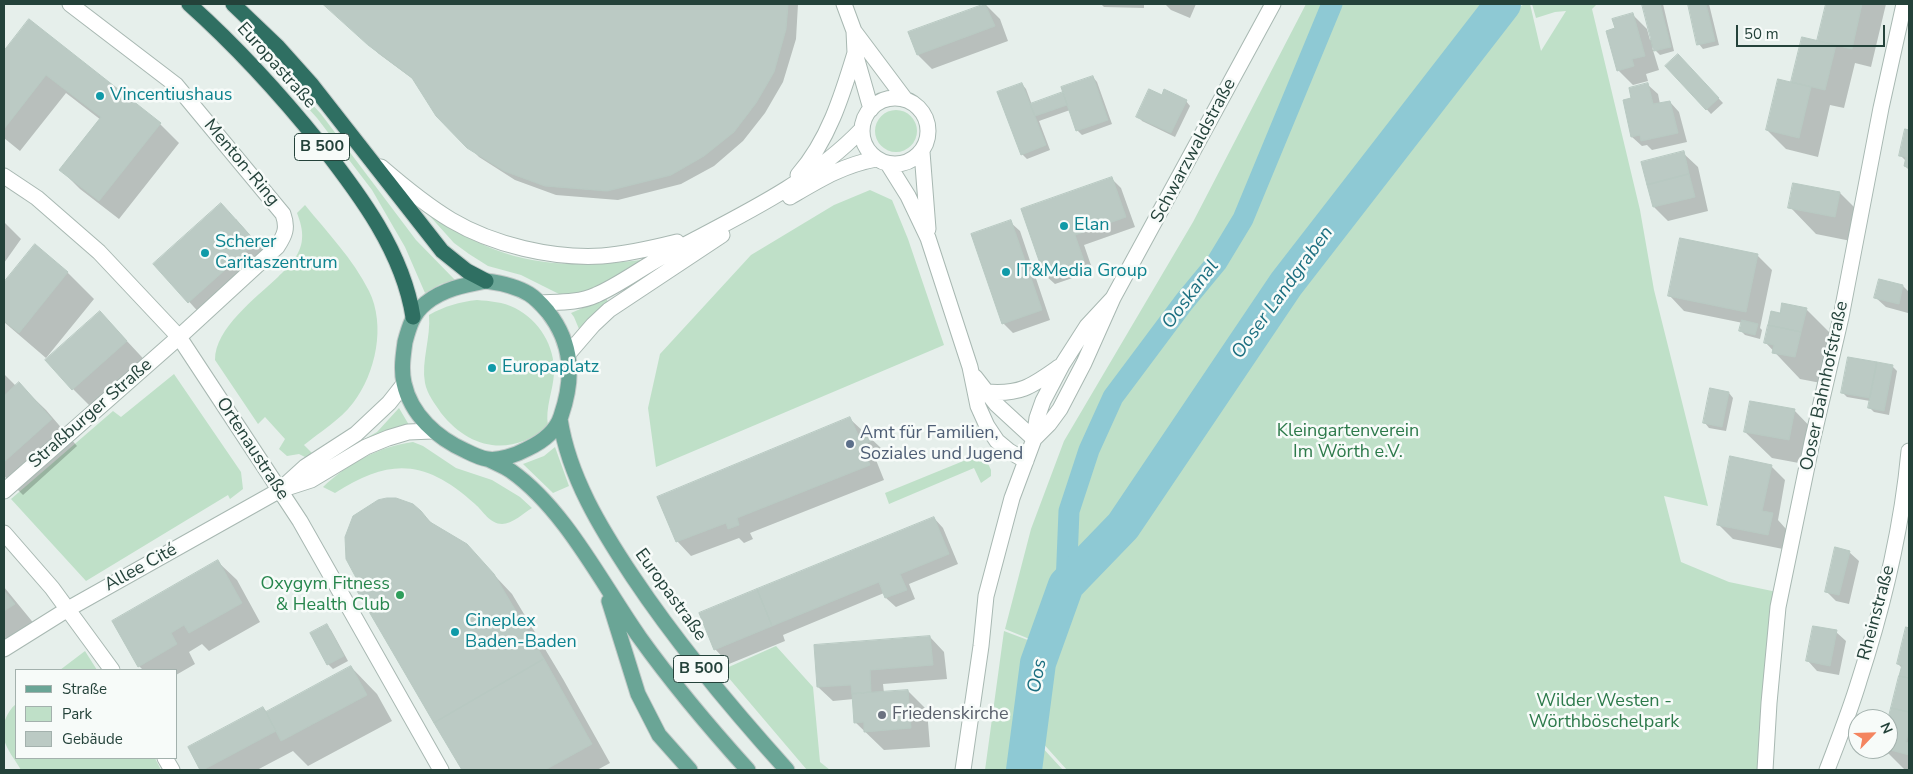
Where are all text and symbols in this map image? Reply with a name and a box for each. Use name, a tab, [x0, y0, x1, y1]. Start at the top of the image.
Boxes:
scale bar	[1738, 15, 1887, 47]
street label: Europastraße	[232, 19, 320, 113]
text: 50 m	[1744, 24, 1779, 44]
street label: Schwarzwaldstraße	[1147, 75, 1241, 227]
place label: Vincentiushaus	[110, 85, 233, 107]
marker: Vincentiushaus	[94, 90, 106, 102]
street label: Menton-Ring	[199, 115, 283, 211]
road number: B 500	[294, 134, 350, 160]
place label: Elan	[1074, 215, 1110, 237]
marker: Elan	[1058, 220, 1070, 232]
water label: Ooser Landgraben	[1227, 222, 1339, 364]
place label: Scherer Caritaszentrum	[215, 232, 338, 274]
marker: Scherer Caritaszentrum	[199, 247, 211, 259]
water label: Ooskanal	[1158, 256, 1224, 334]
place label: IT&Media Group	[1016, 261, 1147, 283]
marker: IT&Media Group	[1000, 266, 1012, 278]
street label: Ooser Bahnhofstraße	[1796, 299, 1854, 473]
street label: Straßburger Straße	[25, 355, 157, 473]
place label: Europaplatz	[502, 357, 599, 379]
marker: Europaplatz	[486, 362, 498, 374]
street label: Ortenaustraße	[211, 394, 293, 504]
park label: Kleingartenverein Im Wörth e.V.	[1277, 421, 1419, 464]
place label: Amt für Familien, Soziales und Jugend	[860, 423, 1023, 466]
marker: Amt für Familien, Soziales und Jugend	[844, 438, 856, 450]
street label: Allee Cité	[101, 539, 181, 597]
street label: Europastraße	[629, 545, 711, 645]
street label: Rheinstraße	[1854, 563, 1900, 663]
place label: Oxygym Fitness & Health Club	[261, 574, 390, 616]
marker: Oxygym Fitness & Health Club	[394, 589, 406, 601]
place label: Cineplex Baden-Baden	[465, 611, 577, 654]
marker: Cineplex Baden-Baden	[449, 626, 461, 638]
road number: B 500	[674, 656, 728, 682]
water label: Oos	[1024, 657, 1052, 695]
legend	[15, 669, 178, 759]
text: Straße	[62, 679, 107, 699]
park label: Wilder Westen - Wörthböschelpark	[1529, 691, 1679, 734]
text: Park	[62, 704, 92, 724]
place label: Friedenskirche	[892, 704, 1008, 726]
marker: Friedenskirche	[876, 709, 888, 721]
north arrow	[1848, 709, 1898, 759]
text: N	[1875, 719, 1897, 737]
text: Gebäude	[62, 729, 123, 749]

